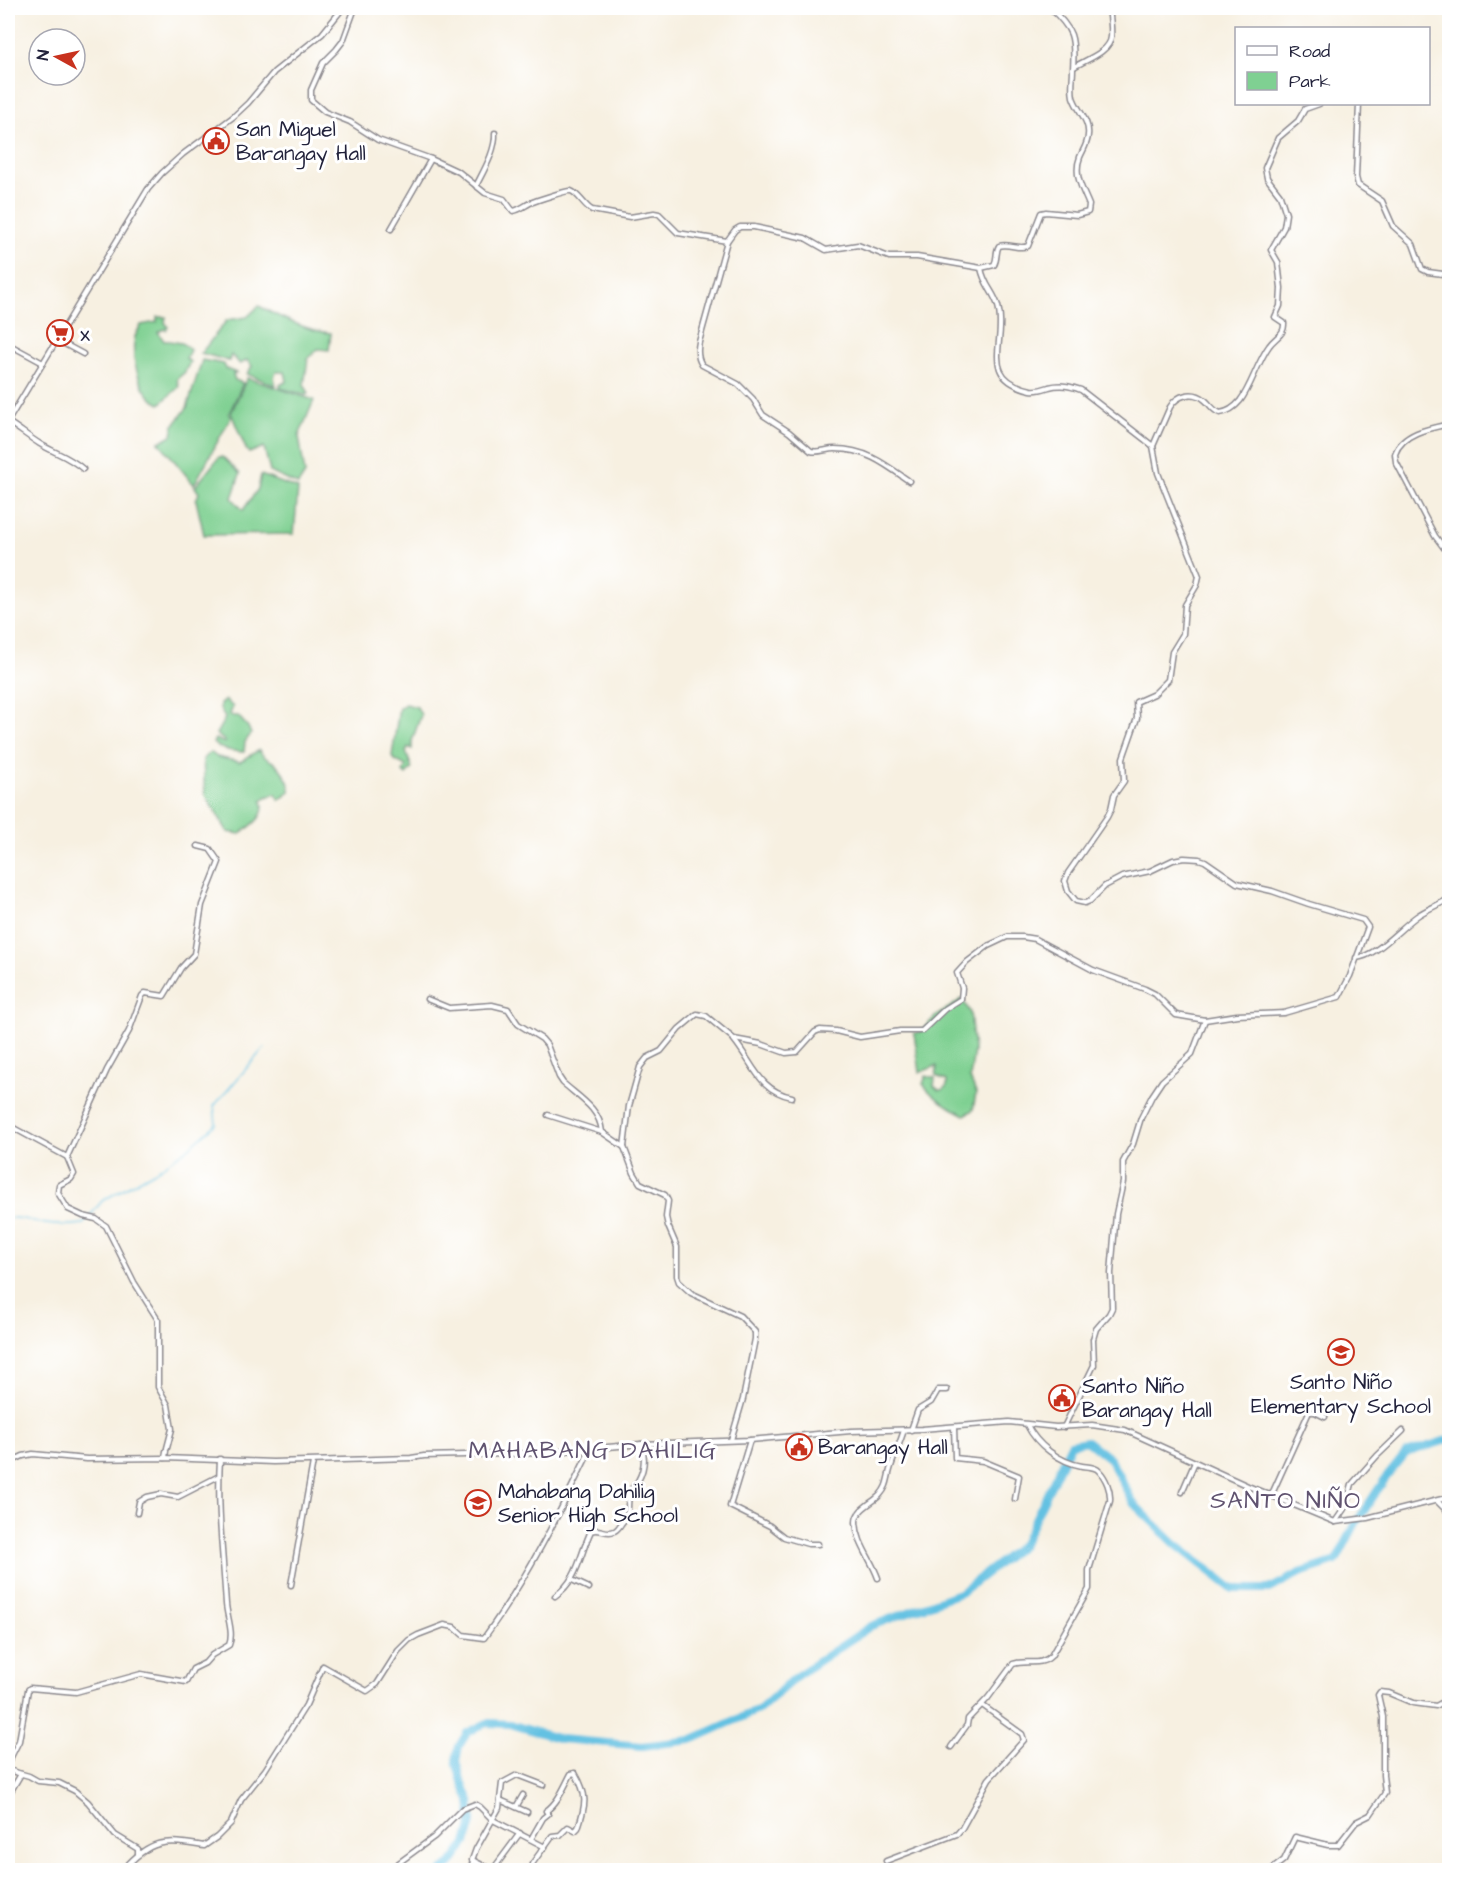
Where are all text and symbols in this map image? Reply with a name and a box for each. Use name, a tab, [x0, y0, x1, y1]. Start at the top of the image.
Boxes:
north arrow	[27, 27, 87, 87]
legend	[1235, 27, 1430, 105]
text: Road	[1289, 39, 1330, 64]
text: N	[32, 49, 55, 62]
text: Park	[1289, 69, 1331, 94]
place label: San Miguel Barangay Hall	[236, 115, 366, 170]
public building icon: San Miguel Barangay Hall	[201, 126, 231, 156]
supermarket icon: x	[45, 318, 75, 348]
place label: x	[80, 319, 90, 348]
school or university icon: Santo Niño Elementary School	[1326, 1337, 1356, 1367]
place label: Santo Niño Elementary School	[1251, 1368, 1431, 1423]
place label: Santo Niño Barangay Hall	[1082, 1372, 1212, 1427]
public building icon: Santo Niño Barangay Hall	[1047, 1383, 1077, 1413]
public building icon: Barangay Hall	[784, 1432, 814, 1462]
place label: Barangay Hall	[818, 1433, 948, 1464]
district label: MAHABANG DAHILIG	[469, 1434, 717, 1468]
place label: Mahabang Dahilig Senior High School	[498, 1477, 678, 1532]
district label: SANTO NIÑO	[1210, 1484, 1362, 1518]
school or university icon: Mahabang Dahilig Senior High School	[463, 1488, 493, 1518]

